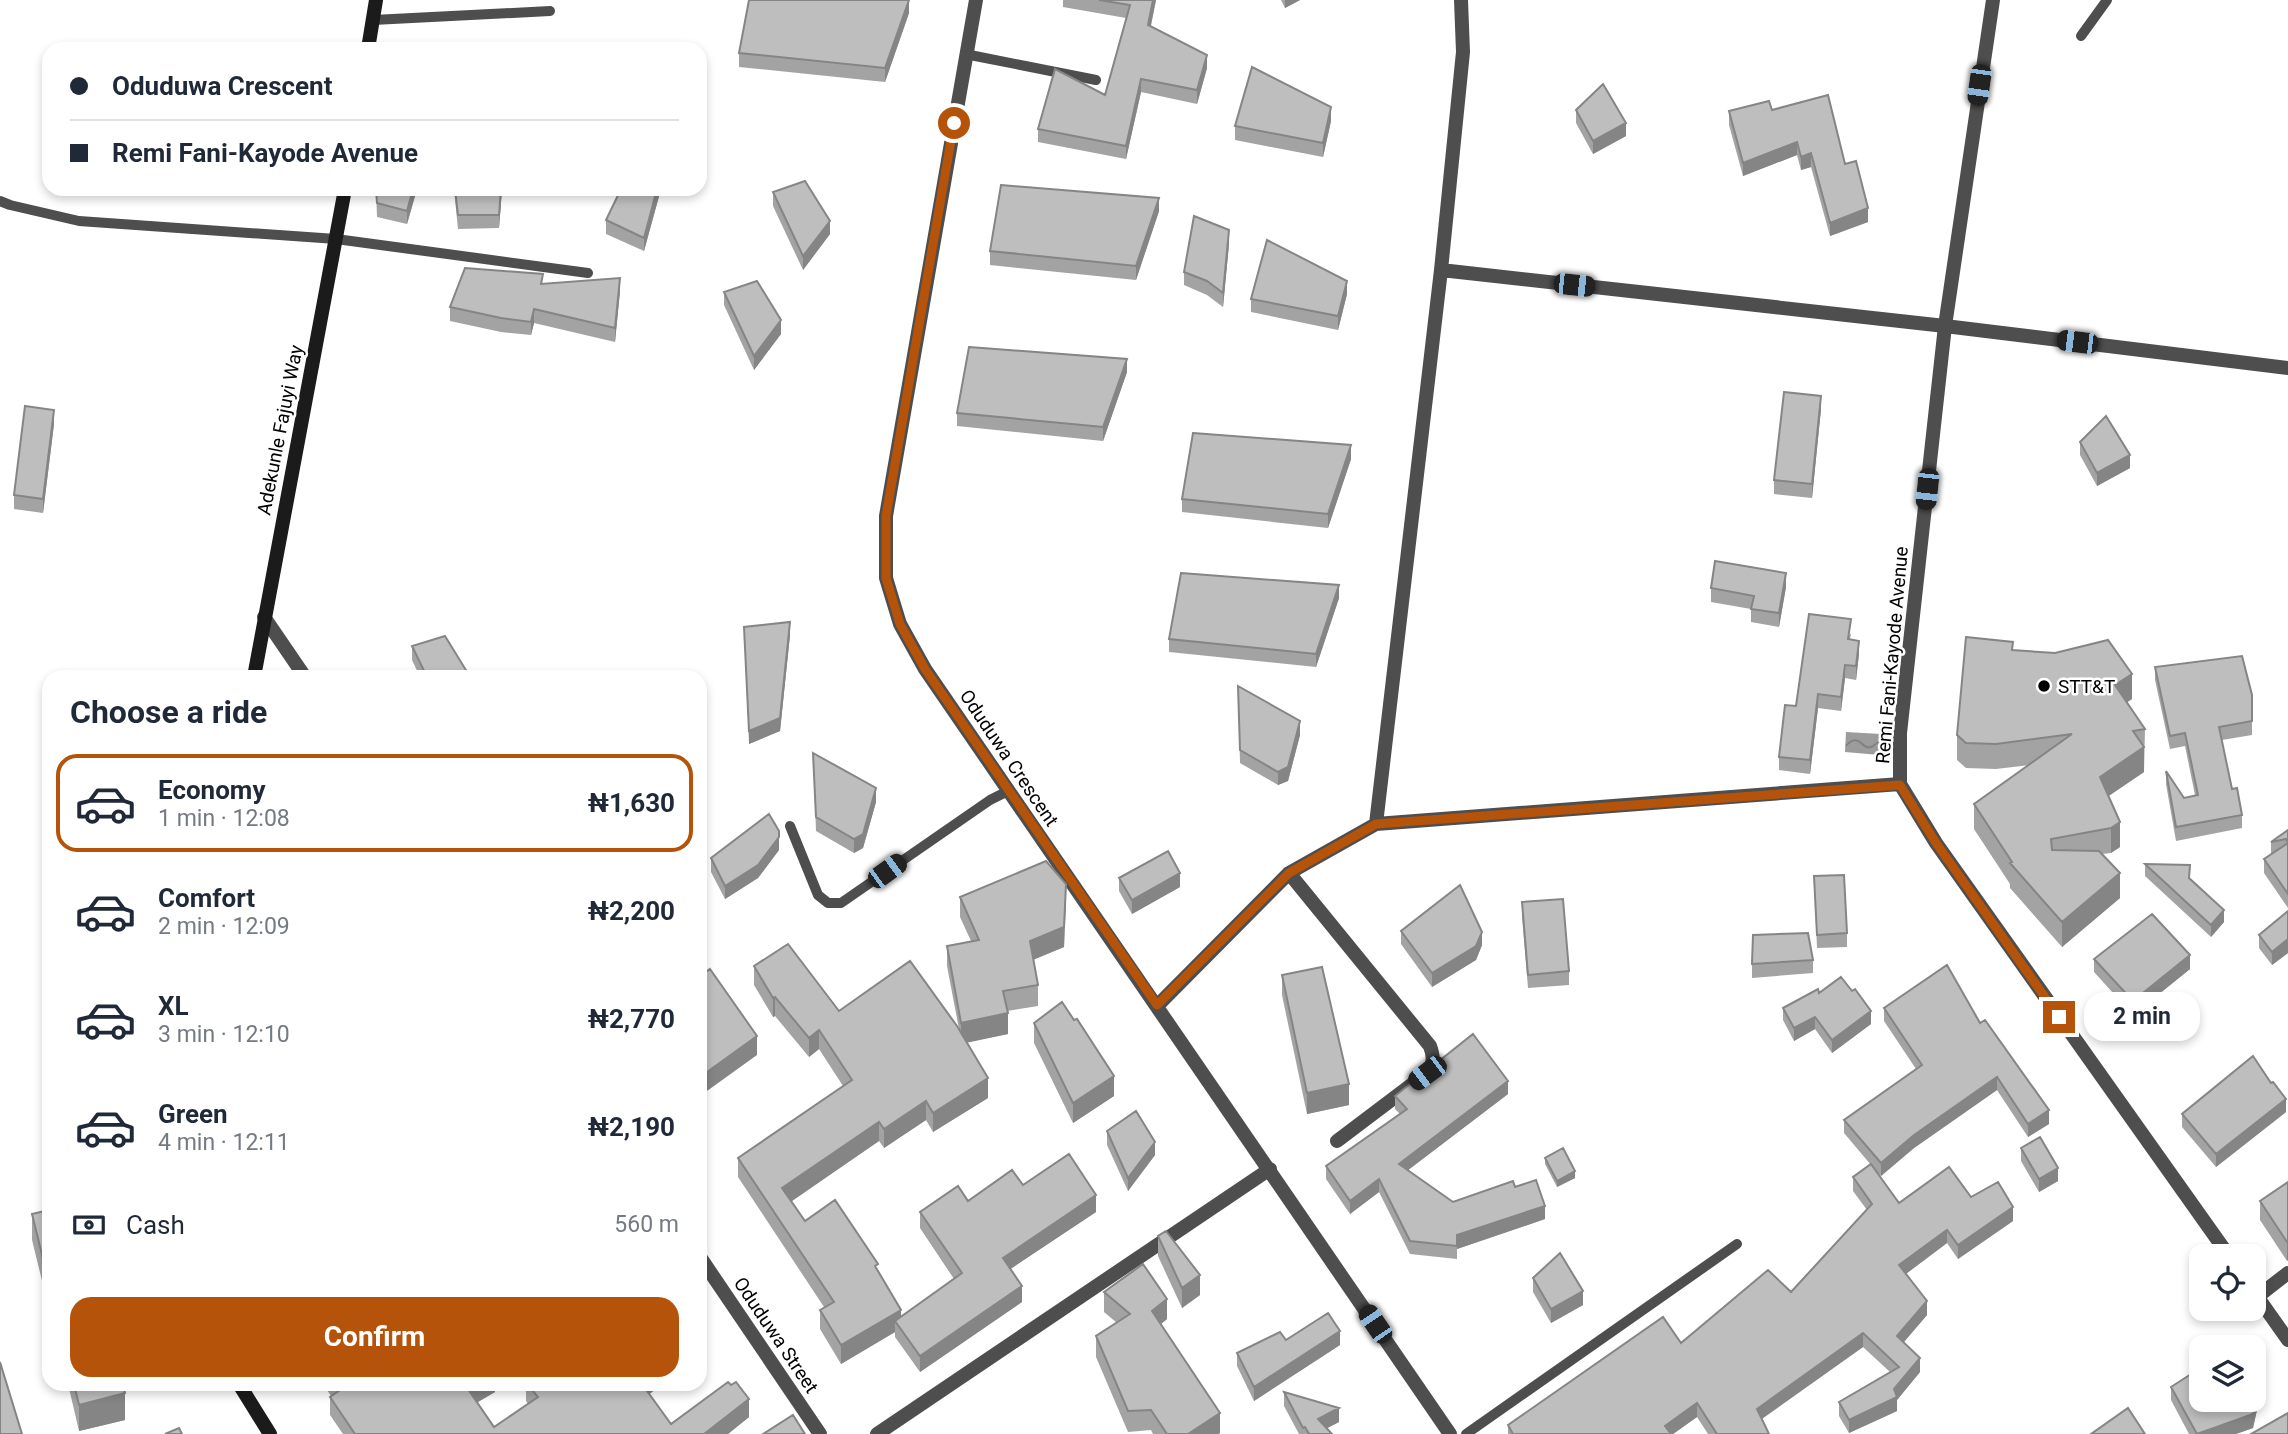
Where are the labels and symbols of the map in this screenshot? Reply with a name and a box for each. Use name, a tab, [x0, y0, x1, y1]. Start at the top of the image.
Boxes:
car	[1966, 63, 1993, 107]
route start	[938, 107, 970, 139]
car	[1553, 272, 1596, 298]
car	[2055, 329, 2100, 355]
street label: Adekunle Fajuyi Way	[252, 343, 308, 517]
car	[1915, 467, 1940, 511]
street label: Remi Fani-Kayode Avenue	[1871, 545, 1913, 765]
place label: STT&T	[2058, 675, 2115, 698]
marker: STT&T	[2036, 678, 2052, 694]
street label: Oduduwa Crescent	[955, 685, 1063, 831]
car	[864, 850, 911, 892]
callout: 2 min	[2084, 992, 2199, 1042]
route end	[2043, 1001, 2075, 1033]
car	[1404, 1052, 1451, 1094]
street label: Oduduwa Street	[729, 1273, 823, 1397]
car	[1355, 1301, 1396, 1347]

